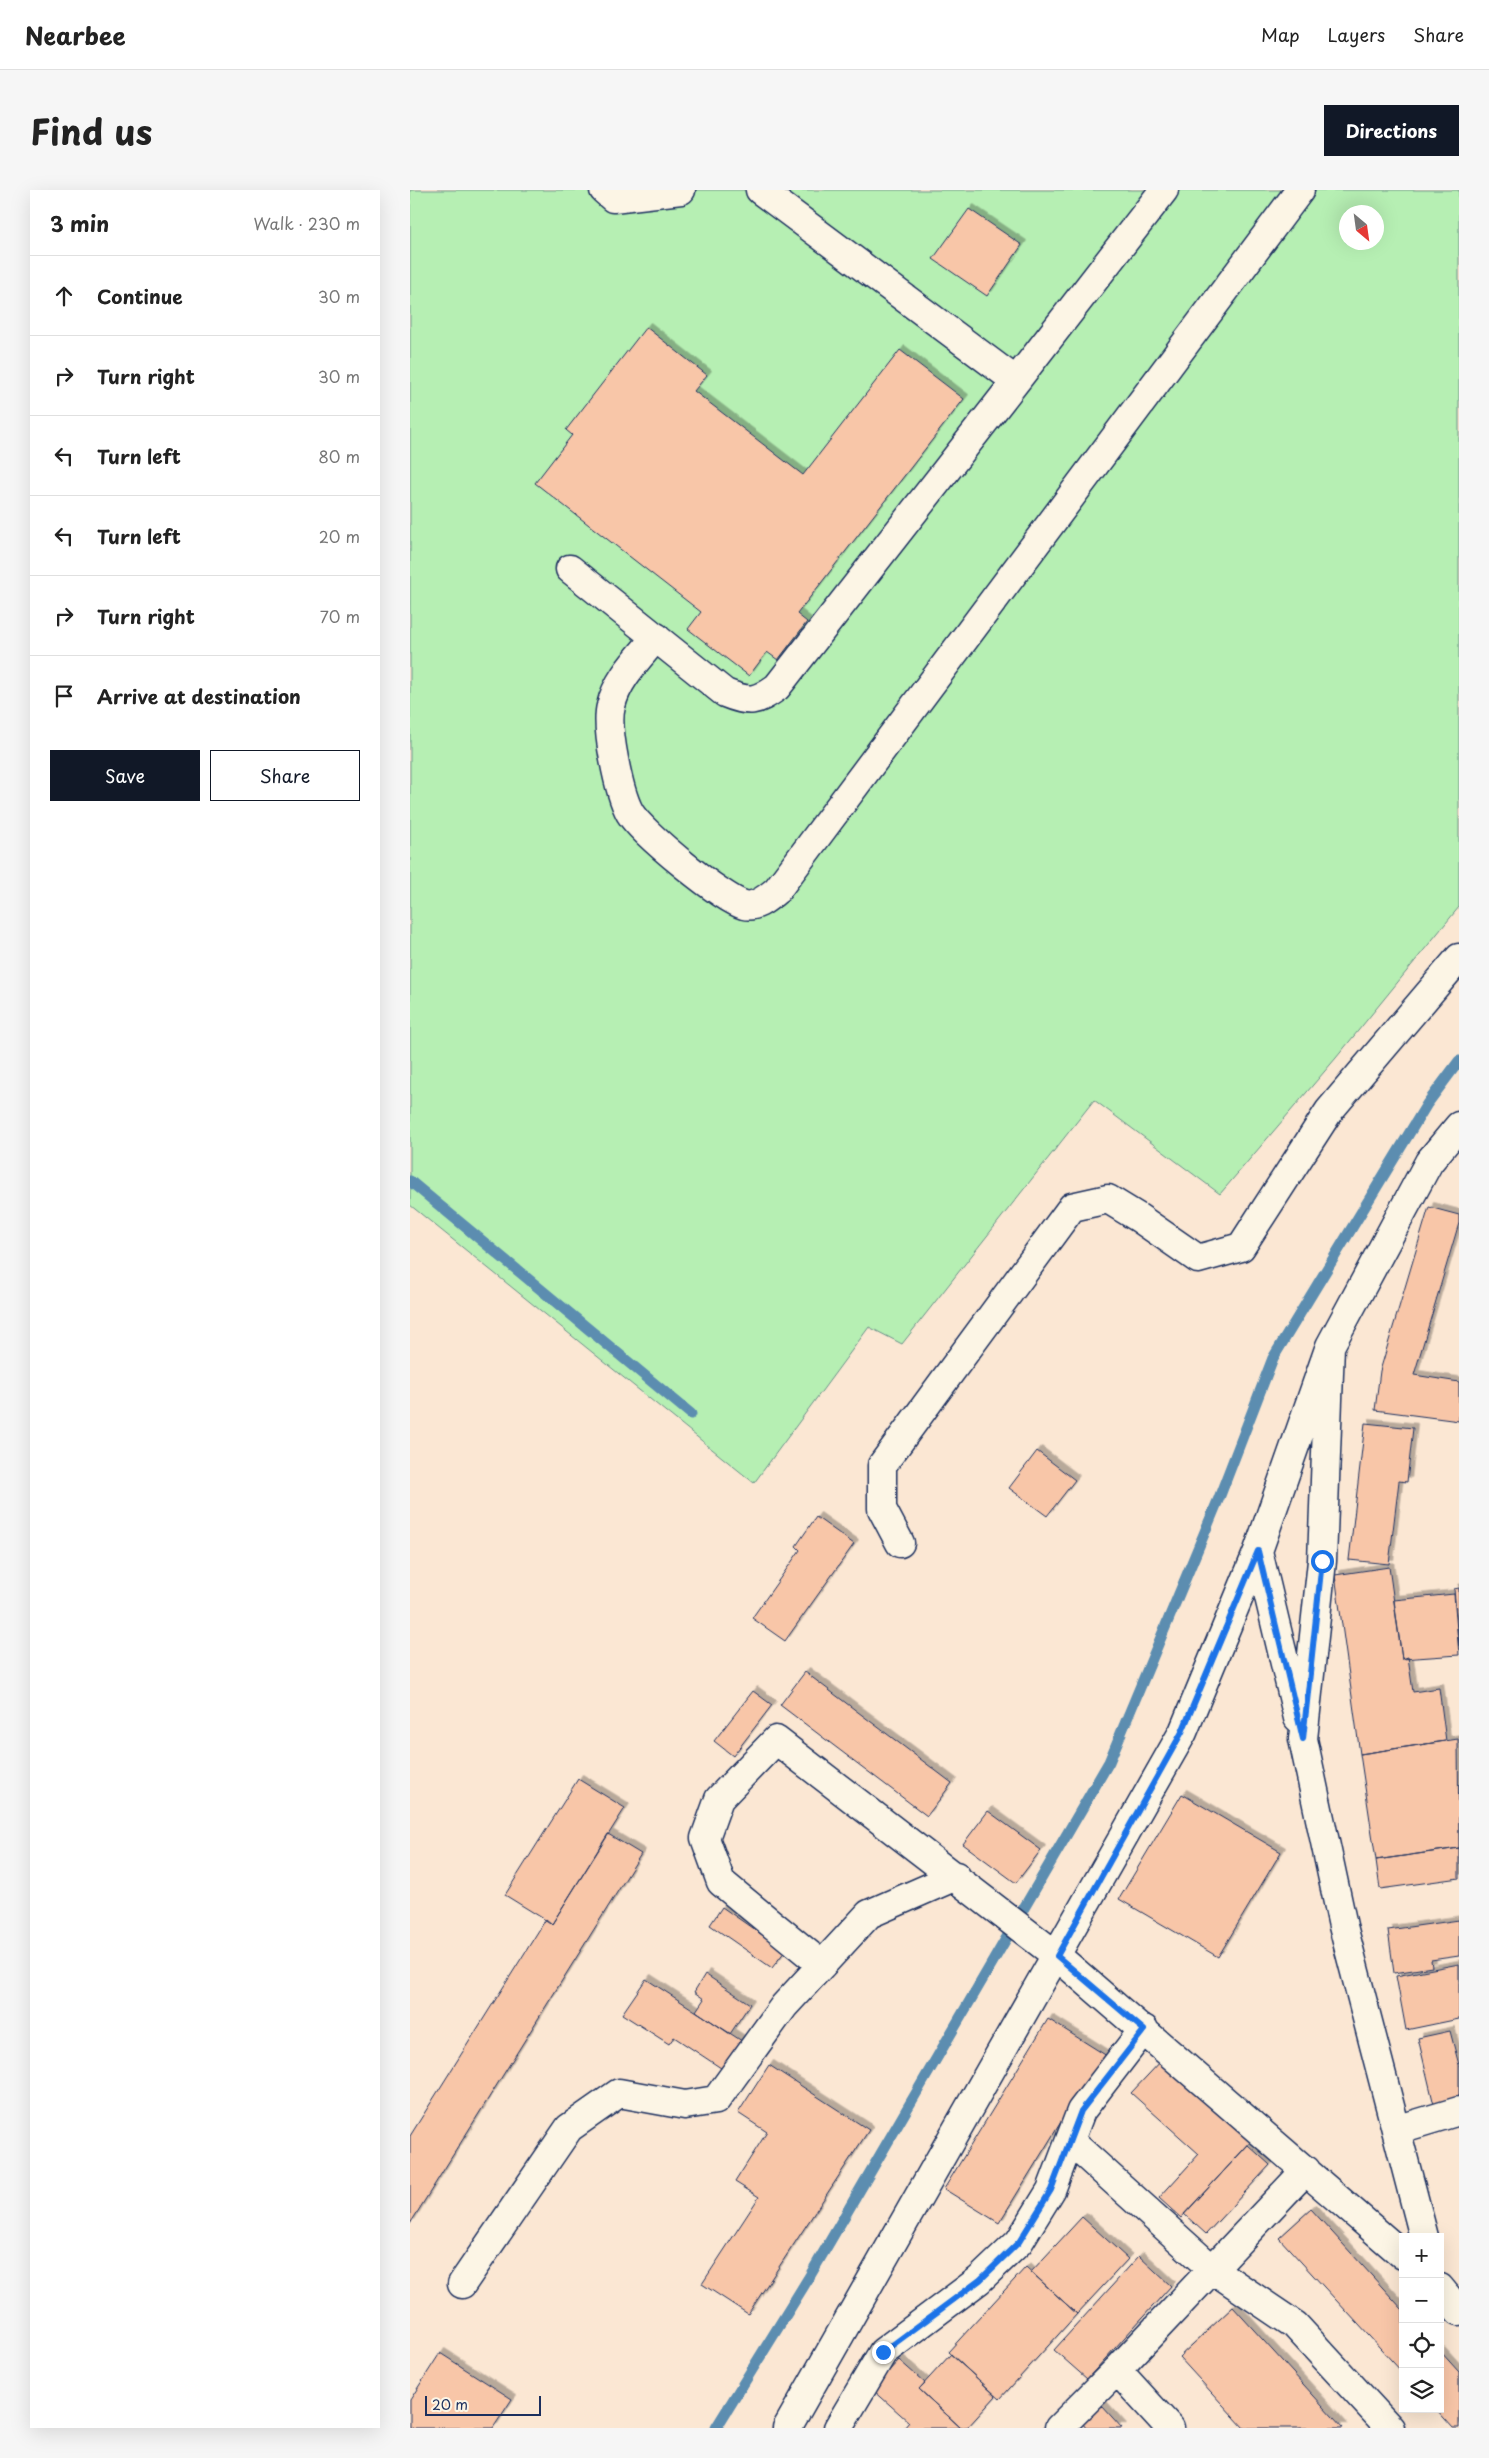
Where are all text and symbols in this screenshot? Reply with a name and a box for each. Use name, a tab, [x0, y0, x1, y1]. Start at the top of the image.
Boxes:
text: Nearbee	[25, 17, 126, 53]
text: Map	[1261, 21, 1300, 48]
text: Layers	[1328, 21, 1385, 48]
text: Share	[1413, 21, 1464, 48]
text: Find us	[30, 104, 152, 157]
button: Directions	[1324, 105, 1459, 156]
north arrow	[1339, 205, 1384, 250]
text: 3 min	[50, 207, 109, 239]
text: Walk · 230 m	[253, 211, 360, 235]
icon: ahead	[50, 282, 78, 310]
text: Continue	[97, 282, 183, 310]
text: 30 m	[318, 284, 360, 308]
icon: right	[50, 362, 78, 390]
text: Turn right	[97, 362, 195, 390]
text: 30 m	[318, 364, 360, 388]
icon: left	[50, 442, 78, 470]
text: Turn left	[97, 442, 181, 470]
text: 80 m	[318, 444, 360, 468]
icon: left	[50, 522, 78, 550]
text: Turn left	[97, 522, 181, 550]
text: 20 m	[319, 524, 360, 548]
icon: right	[50, 602, 78, 630]
text: Turn right	[97, 602, 195, 630]
text: 70 m	[320, 604, 360, 628]
icon: arrive	[50, 682, 78, 710]
text: Arrive at destination	[97, 682, 301, 710]
button: Save	[50, 750, 200, 801]
button: Share	[210, 750, 360, 801]
route start	[1311, 1550, 1334, 1573]
map controls	[1399, 2233, 1444, 2413]
button: +	[1399, 2233, 1444, 2278]
button: −	[1399, 2278, 1444, 2323]
button: locate	[1399, 2323, 1444, 2368]
route end	[872, 2341, 895, 2364]
button: layers	[1399, 2368, 1444, 2413]
scale bar	[425, 2393, 541, 2416]
text: 20 m	[432, 2394, 468, 2415]

